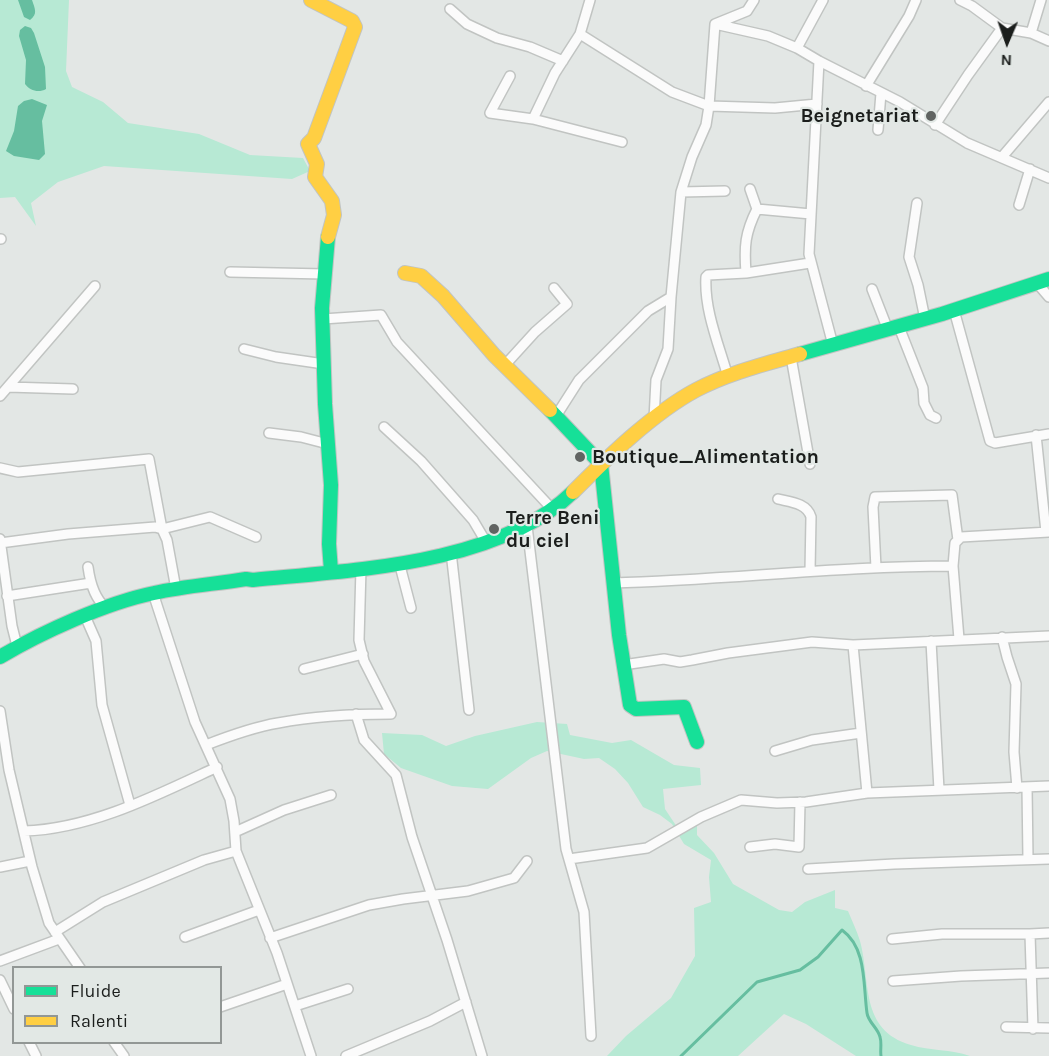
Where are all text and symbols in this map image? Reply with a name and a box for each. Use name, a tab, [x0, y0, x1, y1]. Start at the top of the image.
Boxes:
north arrow	[977, 12, 1037, 72]
text: N	[1000, 51, 1012, 70]
place label: Beignetariat	[801, 104, 919, 128]
marker: Beignetariat	[924, 109, 938, 123]
place label: Boutique_Alimentation	[592, 445, 819, 469]
marker: Boutique_Alimentation	[573, 450, 587, 464]
place label: Terre Beni du ciel	[506, 506, 600, 553]
marker: Terre Beni du ciel	[487, 522, 501, 536]
legend	[12, 966, 222, 1044]
text: Fluide	[70, 980, 121, 1002]
text: Ralenti	[70, 1010, 128, 1032]

